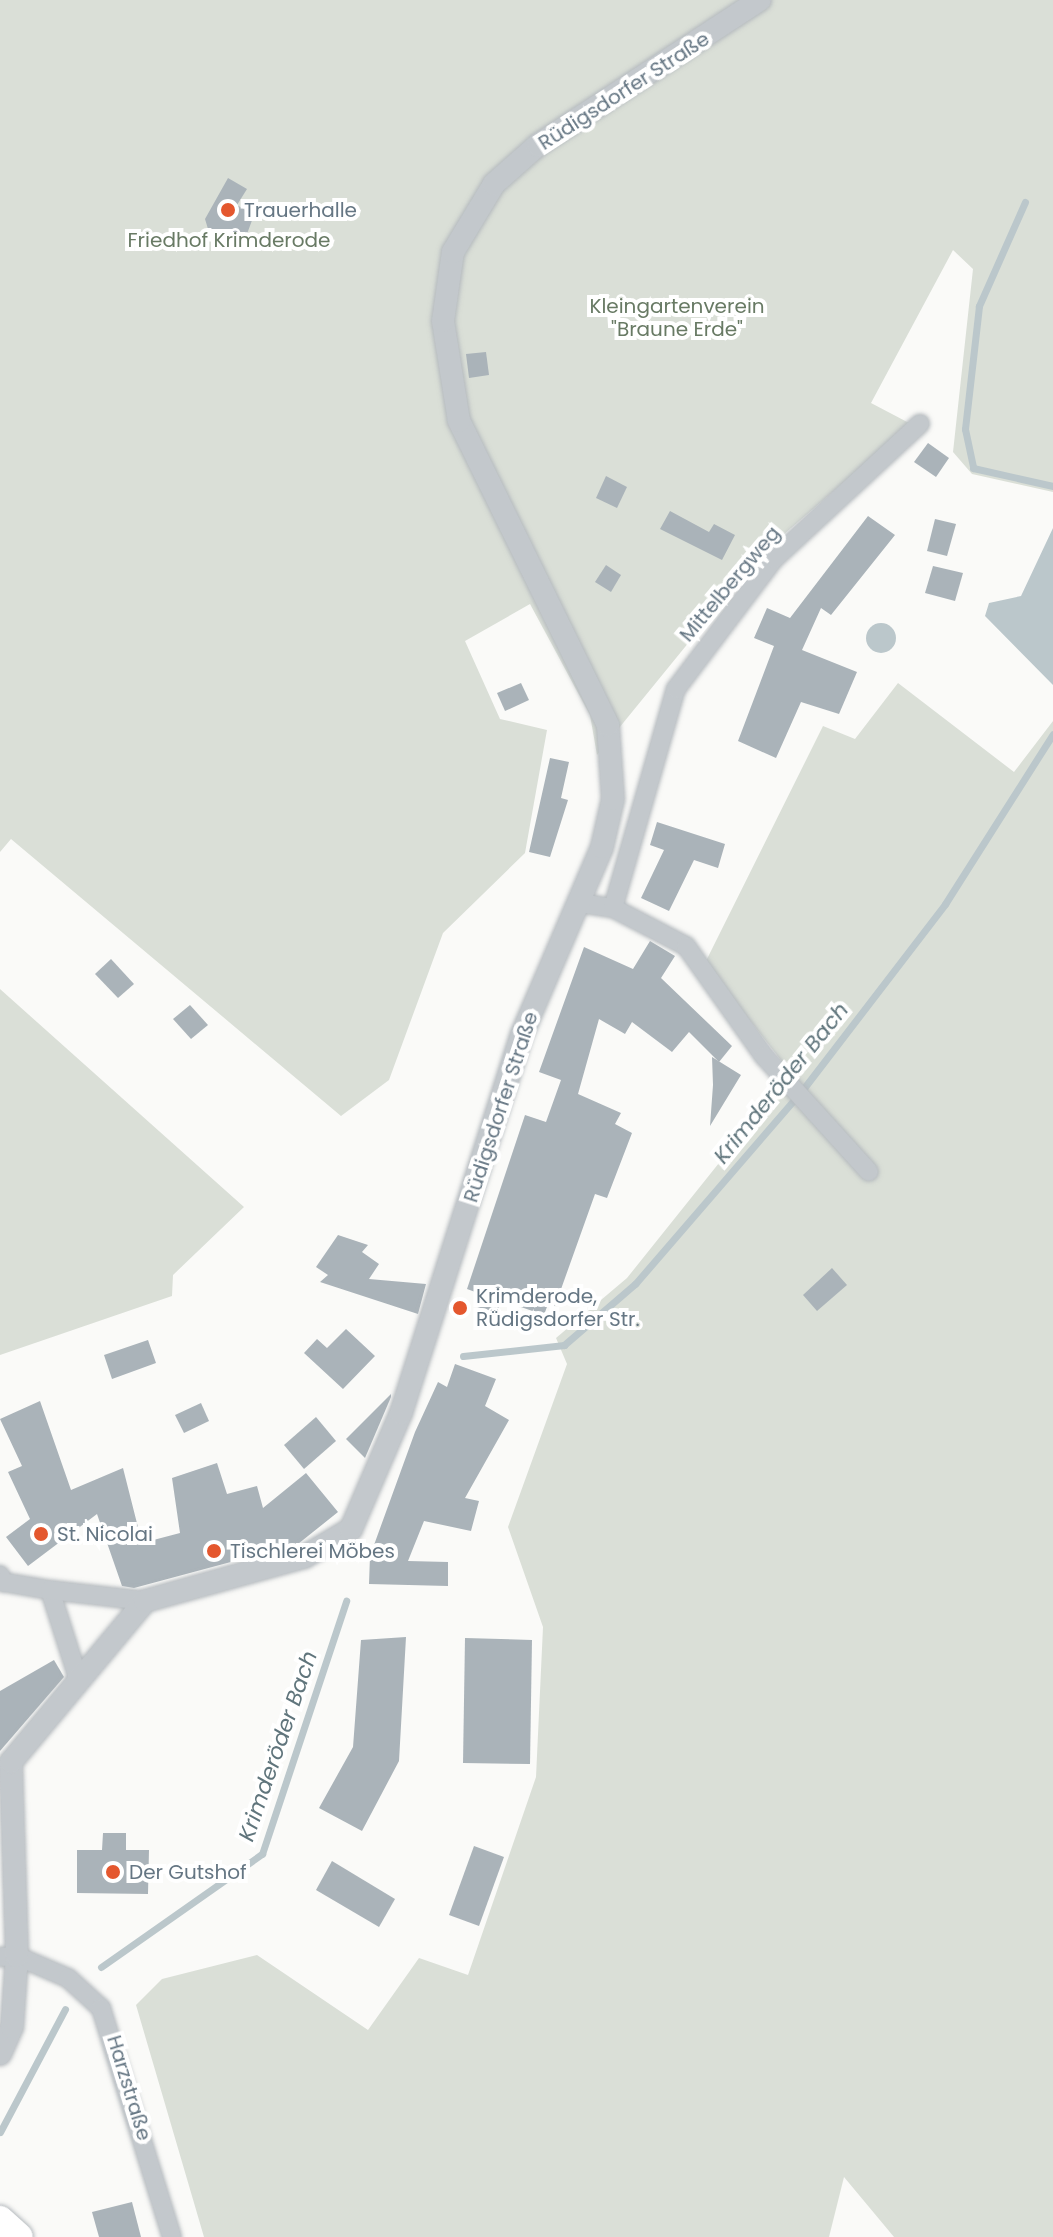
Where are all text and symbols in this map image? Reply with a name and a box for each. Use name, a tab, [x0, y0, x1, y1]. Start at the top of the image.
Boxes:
street label: Rüdigsdorfer Straße	[534, 27, 714, 155]
place label: Trauerhalle	[244, 198, 357, 222]
marker: Trauerhalle	[219, 201, 237, 219]
park label: Friedhof Krimderode	[128, 228, 330, 252]
park label: Kleingartenverein "Braune Erde"	[589, 295, 765, 342]
street label: Mittelbergweg	[675, 521, 785, 647]
water label: Krimderöder Bach	[708, 997, 854, 1169]
street label: Rüdigsdorfer Straße	[459, 1009, 543, 1205]
place label: Krimderode, Rüdigsdorfer Str.	[476, 1284, 640, 1331]
marker: Krimderode, Rüdigsdorfer Str.	[451, 1299, 469, 1317]
place label: St. Nicolai	[57, 1522, 153, 1546]
marker: St. Nicolai	[32, 1525, 50, 1543]
place label: Tischlerei Möbes	[230, 1539, 395, 1563]
marker: Tischlerei Möbes	[205, 1542, 223, 1560]
water label: Krimderöder Bach	[233, 1647, 323, 1845]
place label: Der Gutshof	[129, 1860, 247, 1884]
marker: Der Gutshof	[104, 1863, 122, 1881]
street label: Harzstraße	[102, 2033, 156, 2143]

